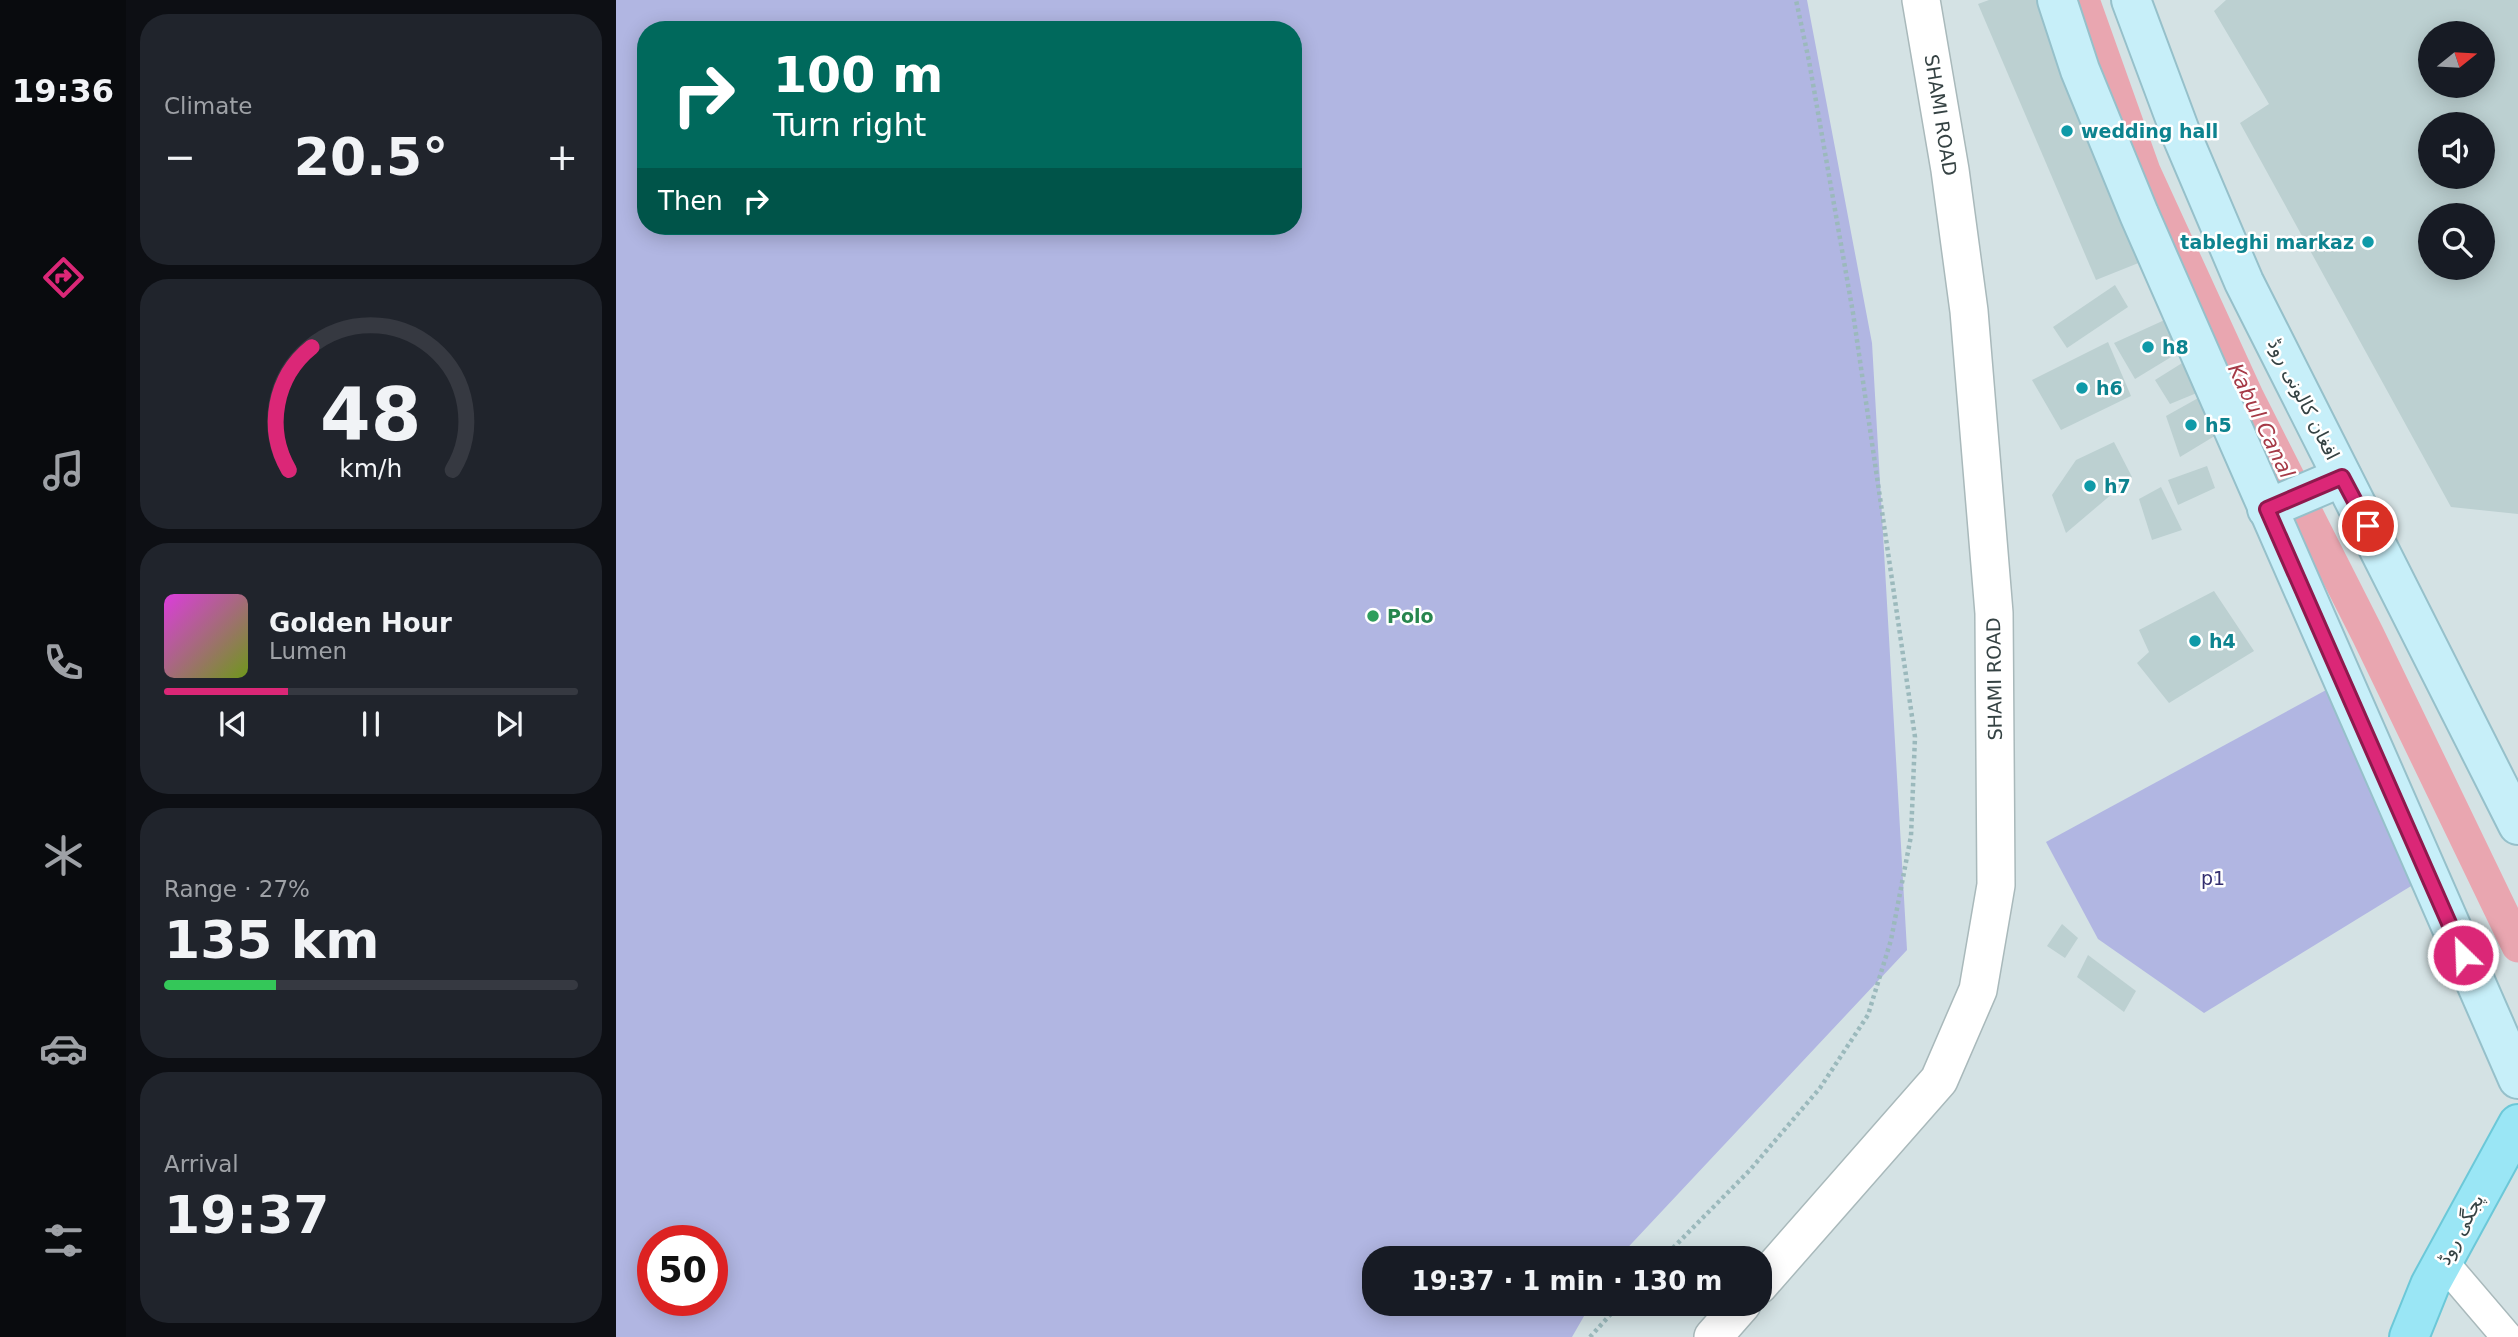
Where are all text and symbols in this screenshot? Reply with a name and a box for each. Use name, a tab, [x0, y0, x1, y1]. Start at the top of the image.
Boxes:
north arrow	[2418, 21, 2496, 98]
map controls	[2418, 21, 2495, 280]
text: 100 m	[773, 47, 943, 104]
icon: right	[658, 49, 749, 140]
street label: SHAMI ROAD	[1921, 53, 1961, 177]
text: 19:36	[12, 72, 114, 110]
text: Climate	[164, 93, 253, 119]
text: Turn right	[773, 106, 926, 144]
button: sound	[2418, 112, 2495, 189]
place label: wedding hall	[2081, 120, 2218, 142]
marker: wedding hall	[2059, 123, 2075, 139]
text: 20.5°	[294, 127, 448, 187]
text: −	[164, 135, 196, 179]
text: +	[546, 135, 578, 179]
icon: right	[737, 182, 775, 220]
text: Then	[658, 186, 723, 216]
button: search	[2418, 203, 2495, 280]
place label: tableghi markaz	[2180, 231, 2354, 253]
marker: tableghi markaz	[2360, 234, 2376, 250]
icon: directions	[39, 253, 88, 302]
street label: افغان کالونی روڈ	[2263, 334, 2344, 464]
place label: h8	[2162, 336, 2189, 358]
marker: h8	[2140, 339, 2156, 355]
water label: Kabul Canal	[2223, 360, 2299, 482]
text: 48	[320, 372, 422, 457]
place label: h6	[2096, 377, 2123, 399]
marker: h6	[2074, 380, 2090, 396]
place label: h5	[2205, 414, 2232, 436]
marker: h5	[2183, 417, 2199, 433]
icon: music	[39, 446, 88, 495]
text: km/h	[339, 454, 403, 483]
place label: h7	[2104, 475, 2131, 497]
marker: h7	[2082, 478, 2098, 494]
pin	[2338, 496, 2398, 556]
icon: arrive	[2349, 507, 2387, 545]
place label: Polo	[1387, 605, 1434, 627]
text: Golden Hour	[269, 608, 452, 638]
marker: Polo	[1365, 608, 1381, 624]
street label: SHAMI ROAD	[1982, 617, 2006, 741]
place label: h4	[2209, 630, 2236, 652]
marker: h4	[2187, 633, 2203, 649]
icon: phone	[39, 638, 88, 687]
text: Lumen	[269, 638, 347, 664]
icon: previous	[214, 705, 252, 743]
icon: pause	[352, 705, 390, 743]
icon: next	[490, 705, 528, 743]
icon: climate	[39, 831, 88, 880]
park label: p1	[2201, 867, 2225, 889]
text: Range · 27%	[164, 876, 310, 902]
text: 135 km	[164, 910, 379, 970]
position arrow	[2426, 918, 2500, 992]
icon: car	[39, 1024, 88, 1073]
text: Arrival	[164, 1151, 239, 1177]
text: 19:37	[164, 1185, 330, 1245]
street label: پجگی روڈ	[2432, 1190, 2489, 1269]
icon: filters	[39, 1216, 88, 1265]
speed limit sign: 50	[637, 1225, 728, 1316]
text: 19:37 · 1 min · 130 m	[1412, 1266, 1722, 1296]

